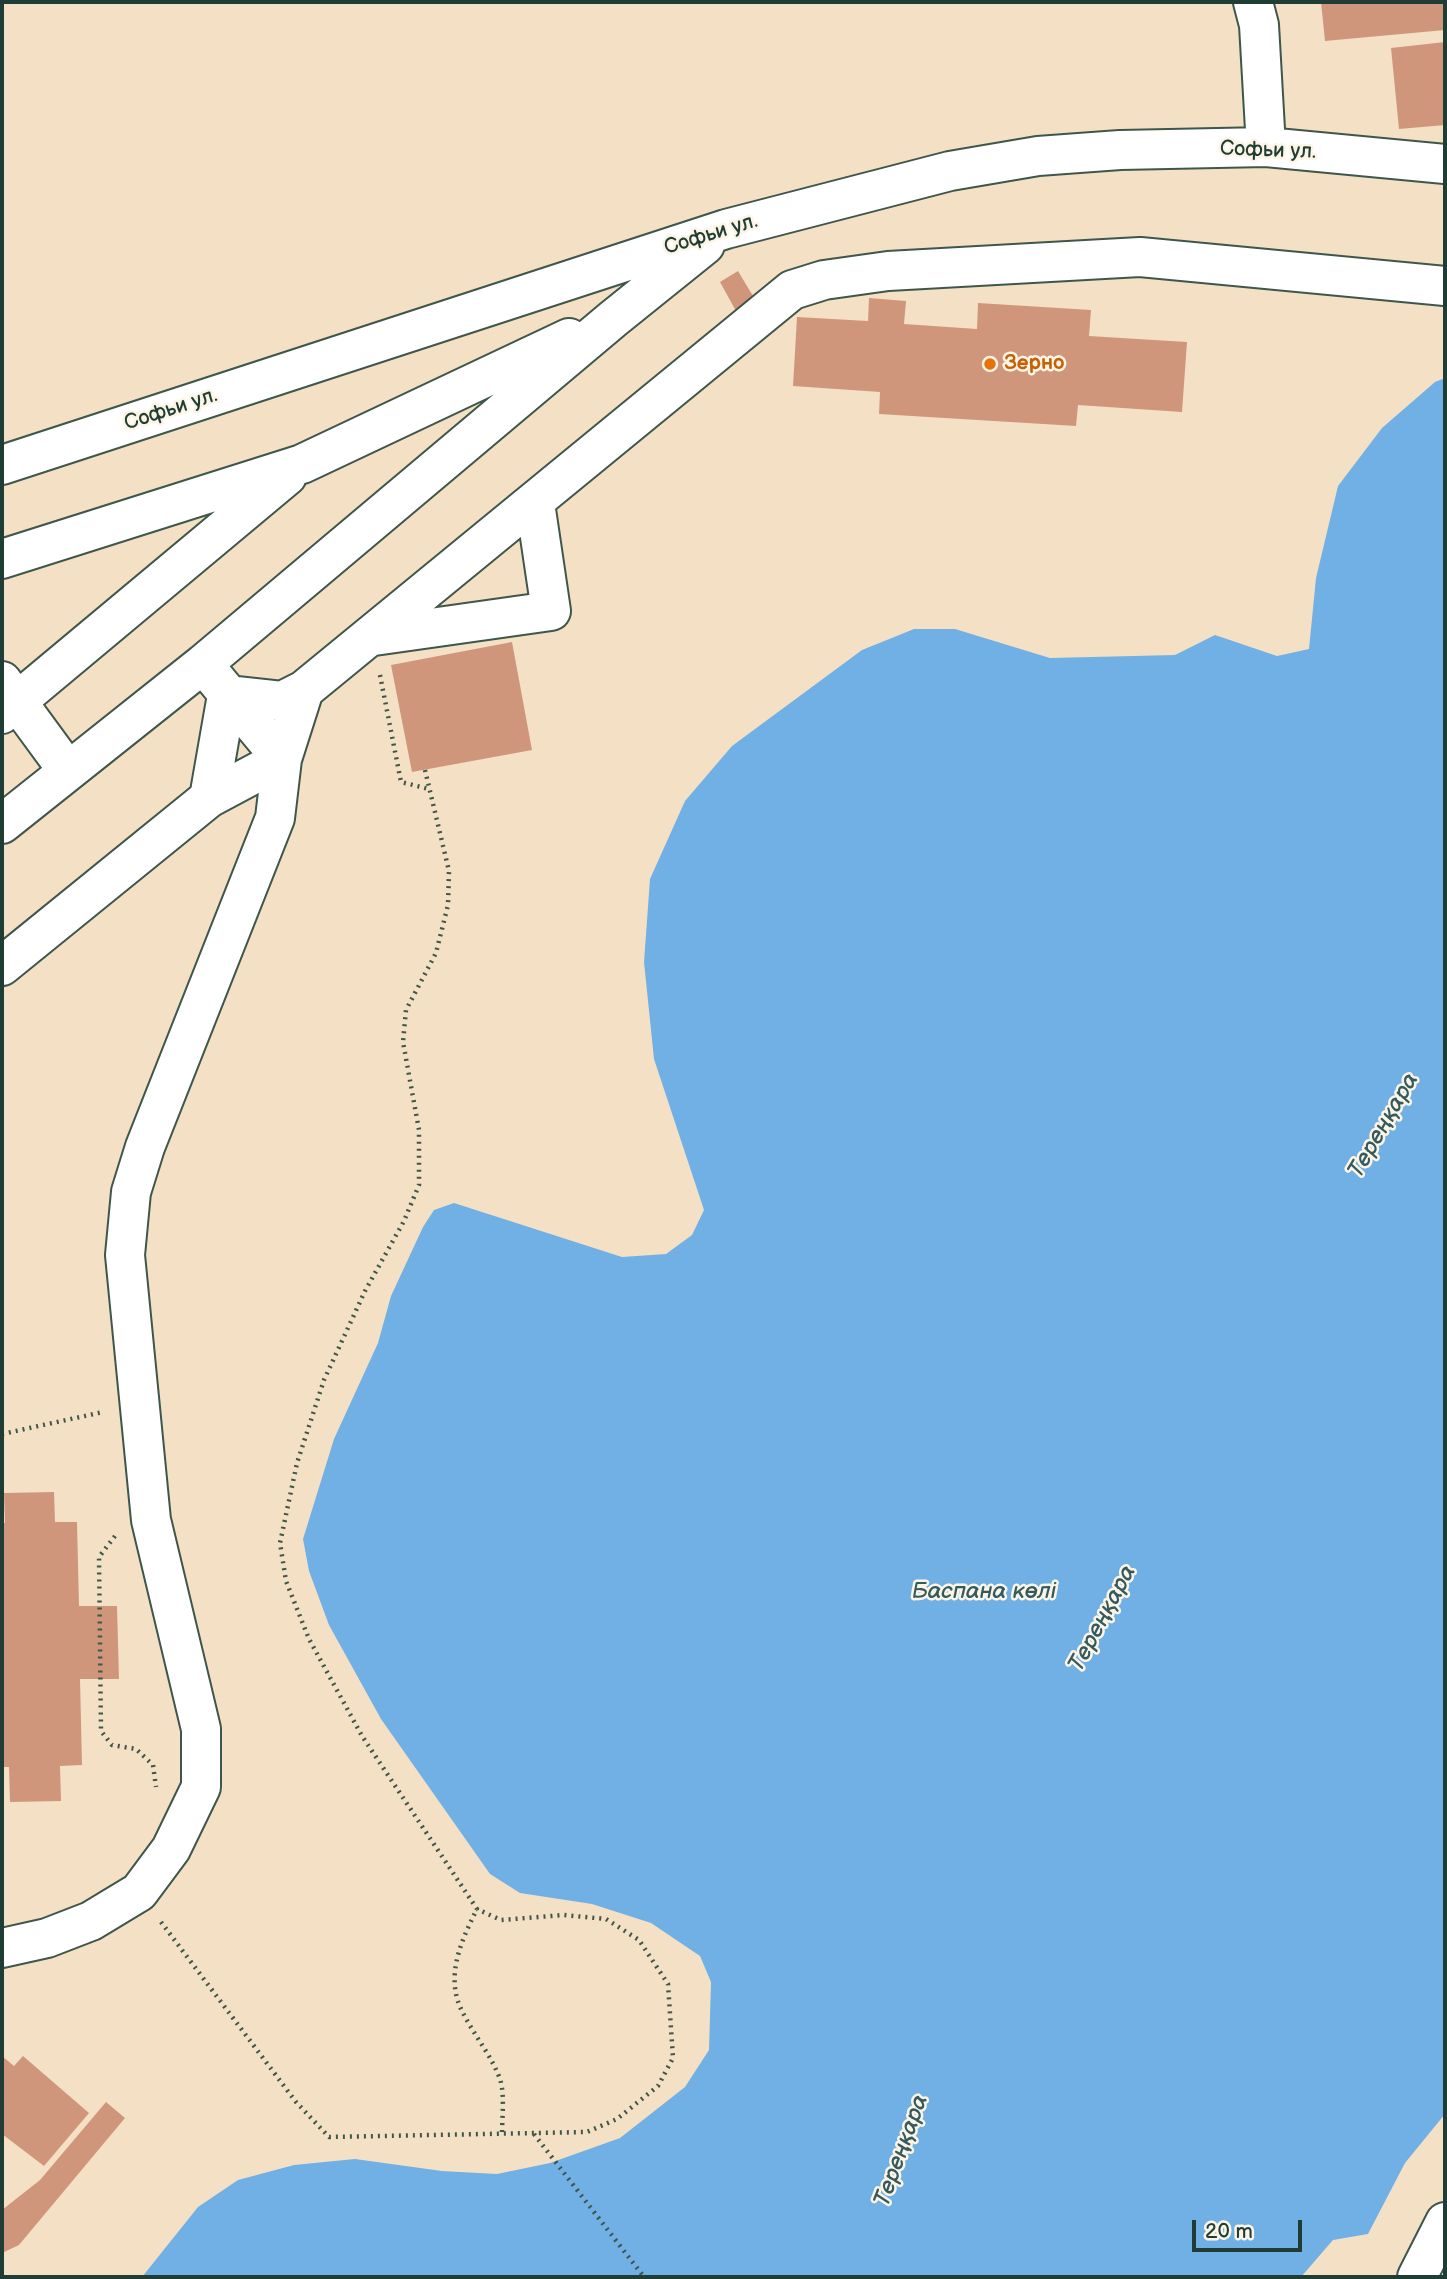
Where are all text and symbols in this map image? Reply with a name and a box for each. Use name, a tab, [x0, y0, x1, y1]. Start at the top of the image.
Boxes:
street label: Софьи ул.	[1219, 137, 1317, 165]
street label: Софьи ул.	[661, 209, 761, 261]
place label: Зерно	[1004, 351, 1065, 377]
marker: Зерно	[982, 356, 998, 372]
street label: Софьи ул.	[121, 383, 221, 437]
water label: Тереңқара	[1343, 1068, 1425, 1184]
water label: Тереңқара	[1063, 1561, 1143, 1677]
water label: Баспана көлі	[912, 1578, 1056, 1606]
water label: Тереңқара	[869, 2091, 935, 2211]
scale bar	[1195, 2206, 1305, 2250]
text: 20 m	[1205, 2219, 1253, 2244]

